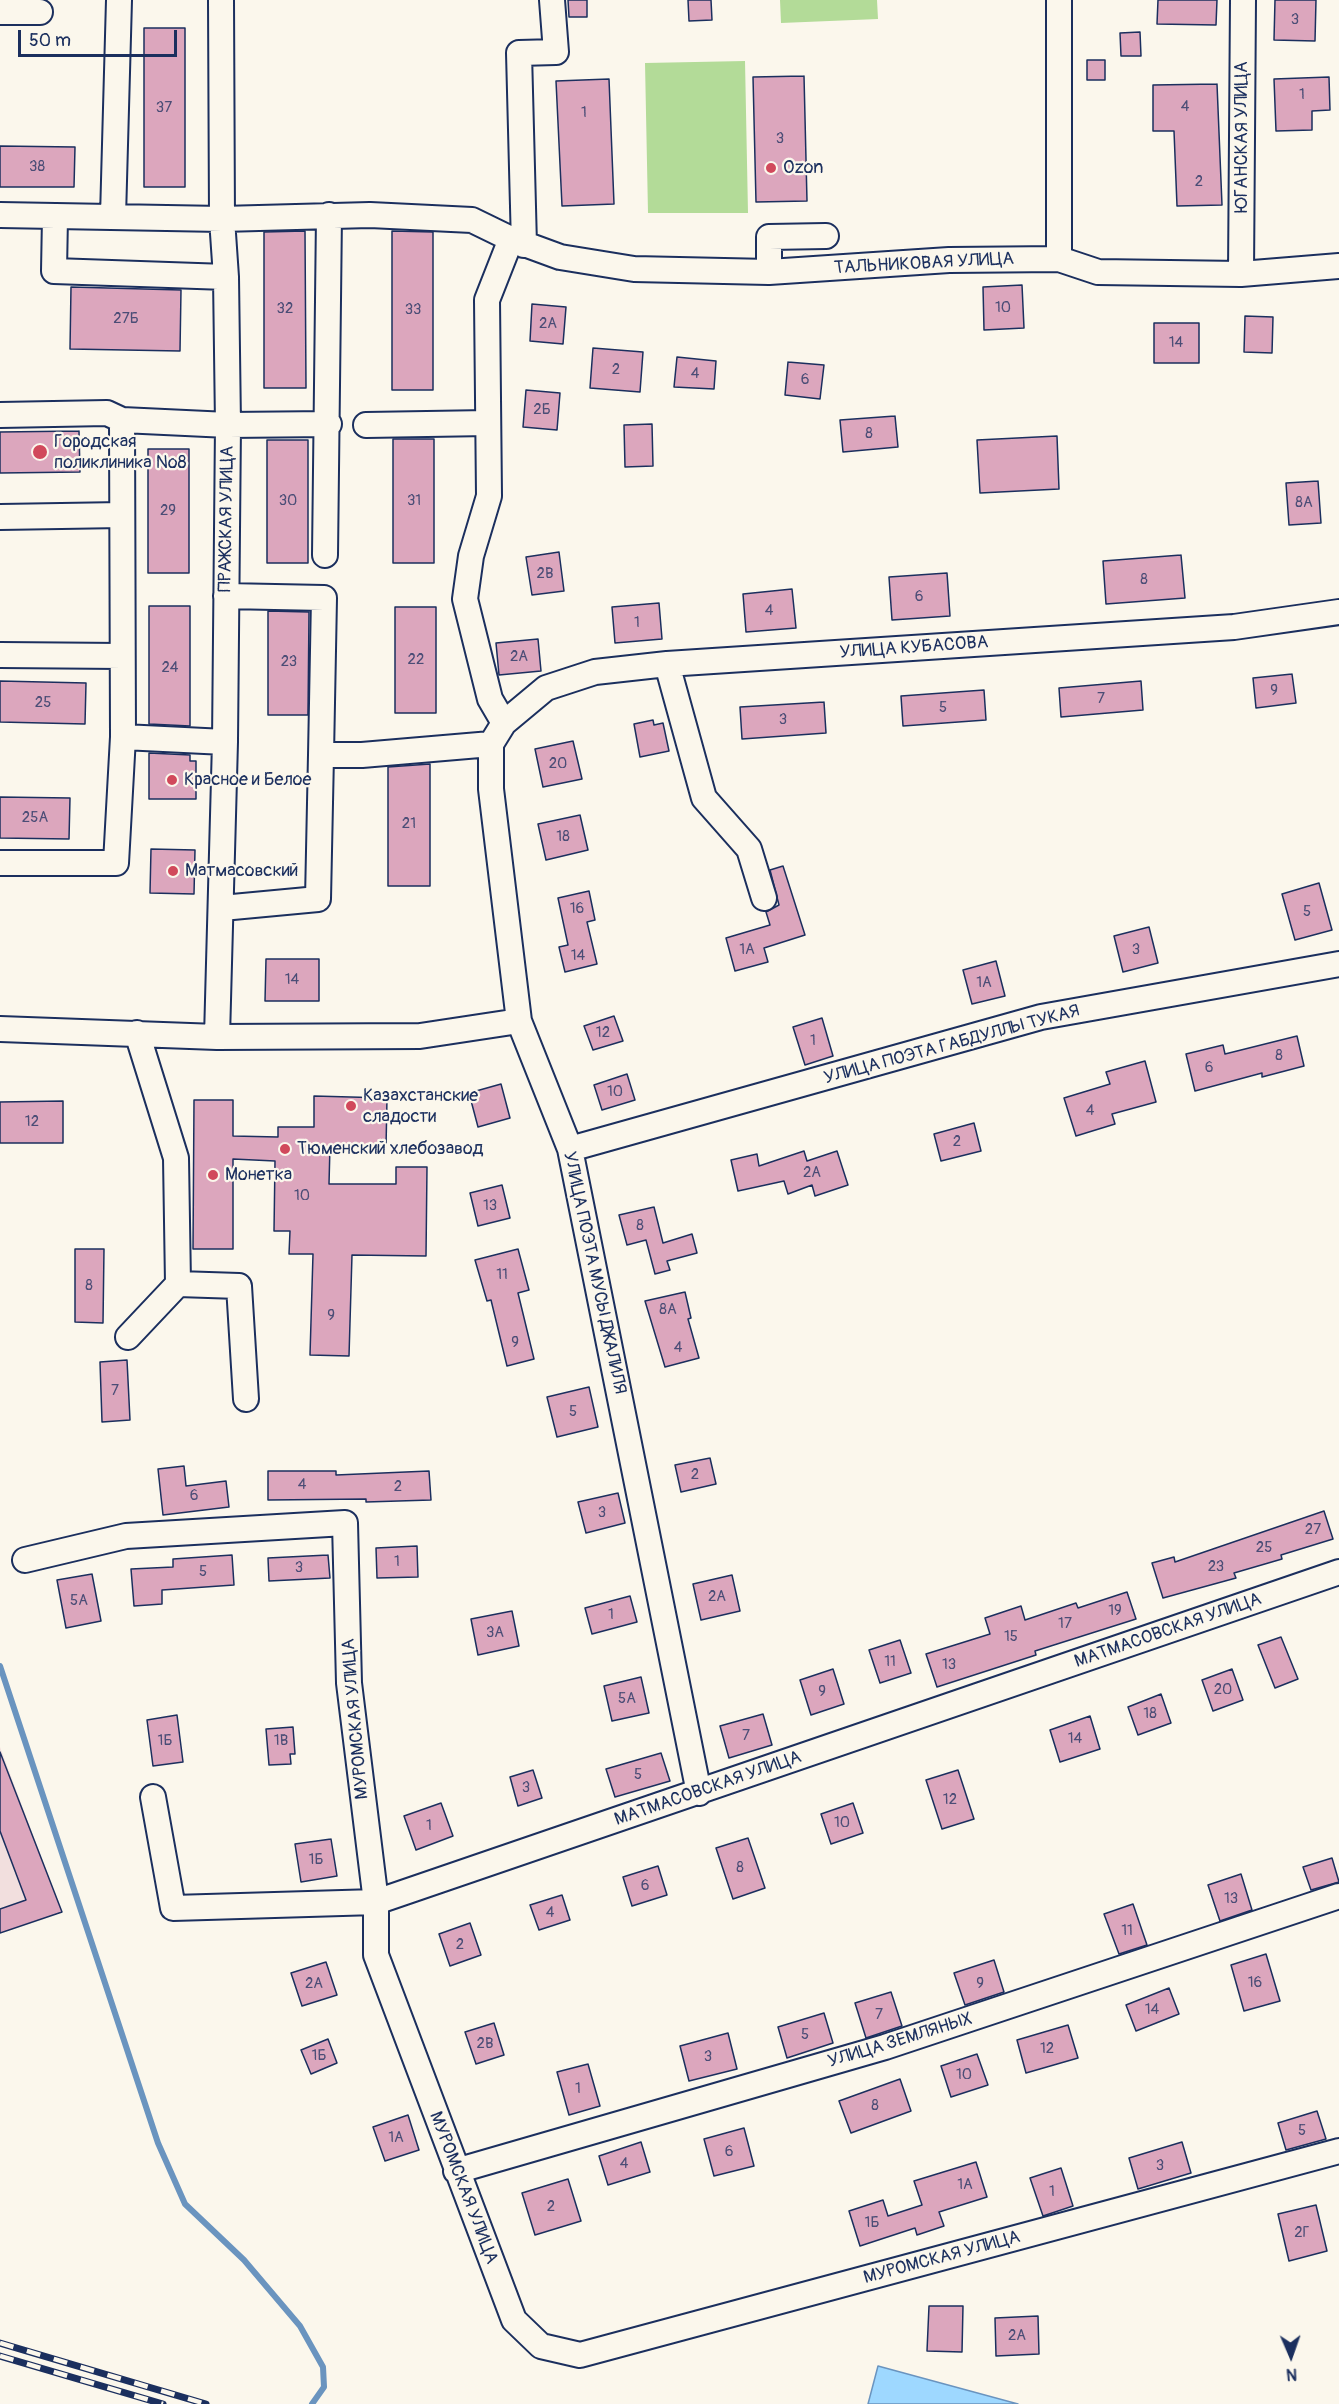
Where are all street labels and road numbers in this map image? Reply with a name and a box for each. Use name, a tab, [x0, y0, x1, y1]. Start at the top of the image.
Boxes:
street label: ЮГАНСКАЯ УЛИЦА	[1231, 61, 1253, 213]
street label: ТАЛЬНИКОВАЯ УЛИЦА	[833, 248, 1015, 280]
street label: ПРАЖСКАЯ УЛИЦА	[215, 446, 239, 592]
street label: УЛИЦА КУБАСОВА	[839, 632, 989, 664]
street label: УЛИЦА ПОЭТА ГАБДУЛЛЫ ТУКАЯ	[822, 1000, 1082, 1090]
street label: УЛИЦА ПОЭТА МУСЫ ДЖАЛИЛЯ	[558, 1150, 630, 1396]
street label: МАТМАСОВСКАЯ УЛИЦА	[1072, 1589, 1264, 1673]
street label: МУРОМСКАЯ УЛИЦА	[338, 1638, 374, 1800]
street label: МАТМАСОВСКАЯ УЛИЦА	[612, 1747, 804, 1831]
street label: УЛИЦА ЗЕМЛЯНЫХ	[826, 2009, 974, 2073]
street label: МУРОМСКАЯ УЛИЦА	[424, 2109, 502, 2267]
street label: МУРОМСКАЯ УЛИЦА	[861, 2227, 1023, 2289]

